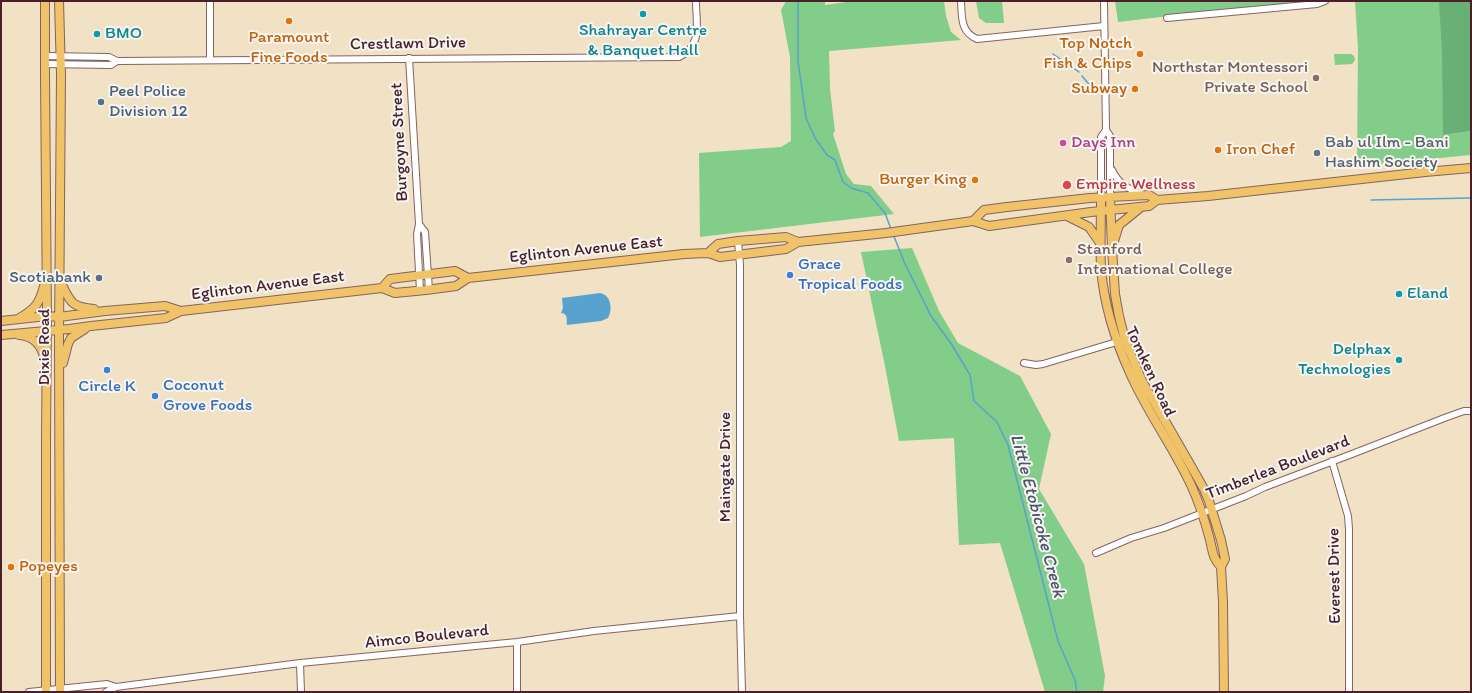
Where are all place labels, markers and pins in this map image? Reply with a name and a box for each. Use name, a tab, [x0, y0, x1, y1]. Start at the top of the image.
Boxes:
marker: Shahrayar Centre & Banquet Hall	[638, 9, 648, 19]
marker: Paramount Fine Foods	[284, 16, 294, 26]
place label: Shahrayar Centre & Banquet Hall	[579, 21, 707, 61]
place label: BMO	[105, 24, 142, 44]
place label: Paramount Fine Foods	[249, 28, 329, 68]
marker: BMO	[92, 29, 102, 39]
place label: Top Notch Fish & Chips	[1044, 34, 1132, 74]
marker: Top Notch Fish & Chips	[1135, 49, 1145, 59]
place label: Northstar Montessori Private School	[1152, 58, 1308, 98]
marker: Northstar Montessori Private School	[1311, 73, 1321, 83]
place label: Subway	[1071, 79, 1127, 99]
place label: Peel Police Division 12	[109, 82, 188, 122]
marker: Subway	[1130, 84, 1140, 94]
marker: Peel Police Division 12	[96, 97, 106, 107]
place label: Days Inn	[1071, 133, 1135, 153]
place label: Bab ul Ilm - Bani Hashim Society	[1325, 133, 1449, 173]
marker: Days Inn	[1058, 138, 1068, 148]
place label: Iron Chef	[1226, 140, 1295, 160]
marker: Iron Chef	[1213, 145, 1223, 155]
marker: Bab ul Ilm - Bani Hashim Society	[1312, 148, 1322, 158]
place label: Burger King	[879, 170, 967, 190]
marker: Burger King	[970, 175, 980, 185]
place label: Empire Wellness	[1076, 175, 1196, 195]
marker: Empire Wellness	[1061, 179, 1073, 191]
place label: Stanford International College	[1077, 240, 1232, 280]
place label: Grace Tropical Foods	[798, 255, 902, 295]
marker: Stanford International College	[1064, 255, 1074, 265]
place label: Scotiabank	[9, 268, 91, 288]
marker: Grace Tropical Foods	[785, 270, 795, 280]
marker: Scotiabank	[94, 273, 104, 283]
place label: Eland	[1407, 284, 1448, 304]
marker: Eland	[1394, 289, 1404, 299]
place label: Delphax Technologies	[1298, 340, 1391, 380]
marker: Delphax Technologies	[1394, 355, 1404, 365]
marker: Circle K	[102, 365, 112, 375]
place label: Coconut Grove Foods	[163, 376, 252, 416]
place label: Circle K	[78, 377, 136, 397]
marker: Coconut Grove Foods	[150, 391, 160, 401]
place label: Popeyes	[19, 557, 78, 577]
marker: Popeyes	[6, 562, 16, 572]

